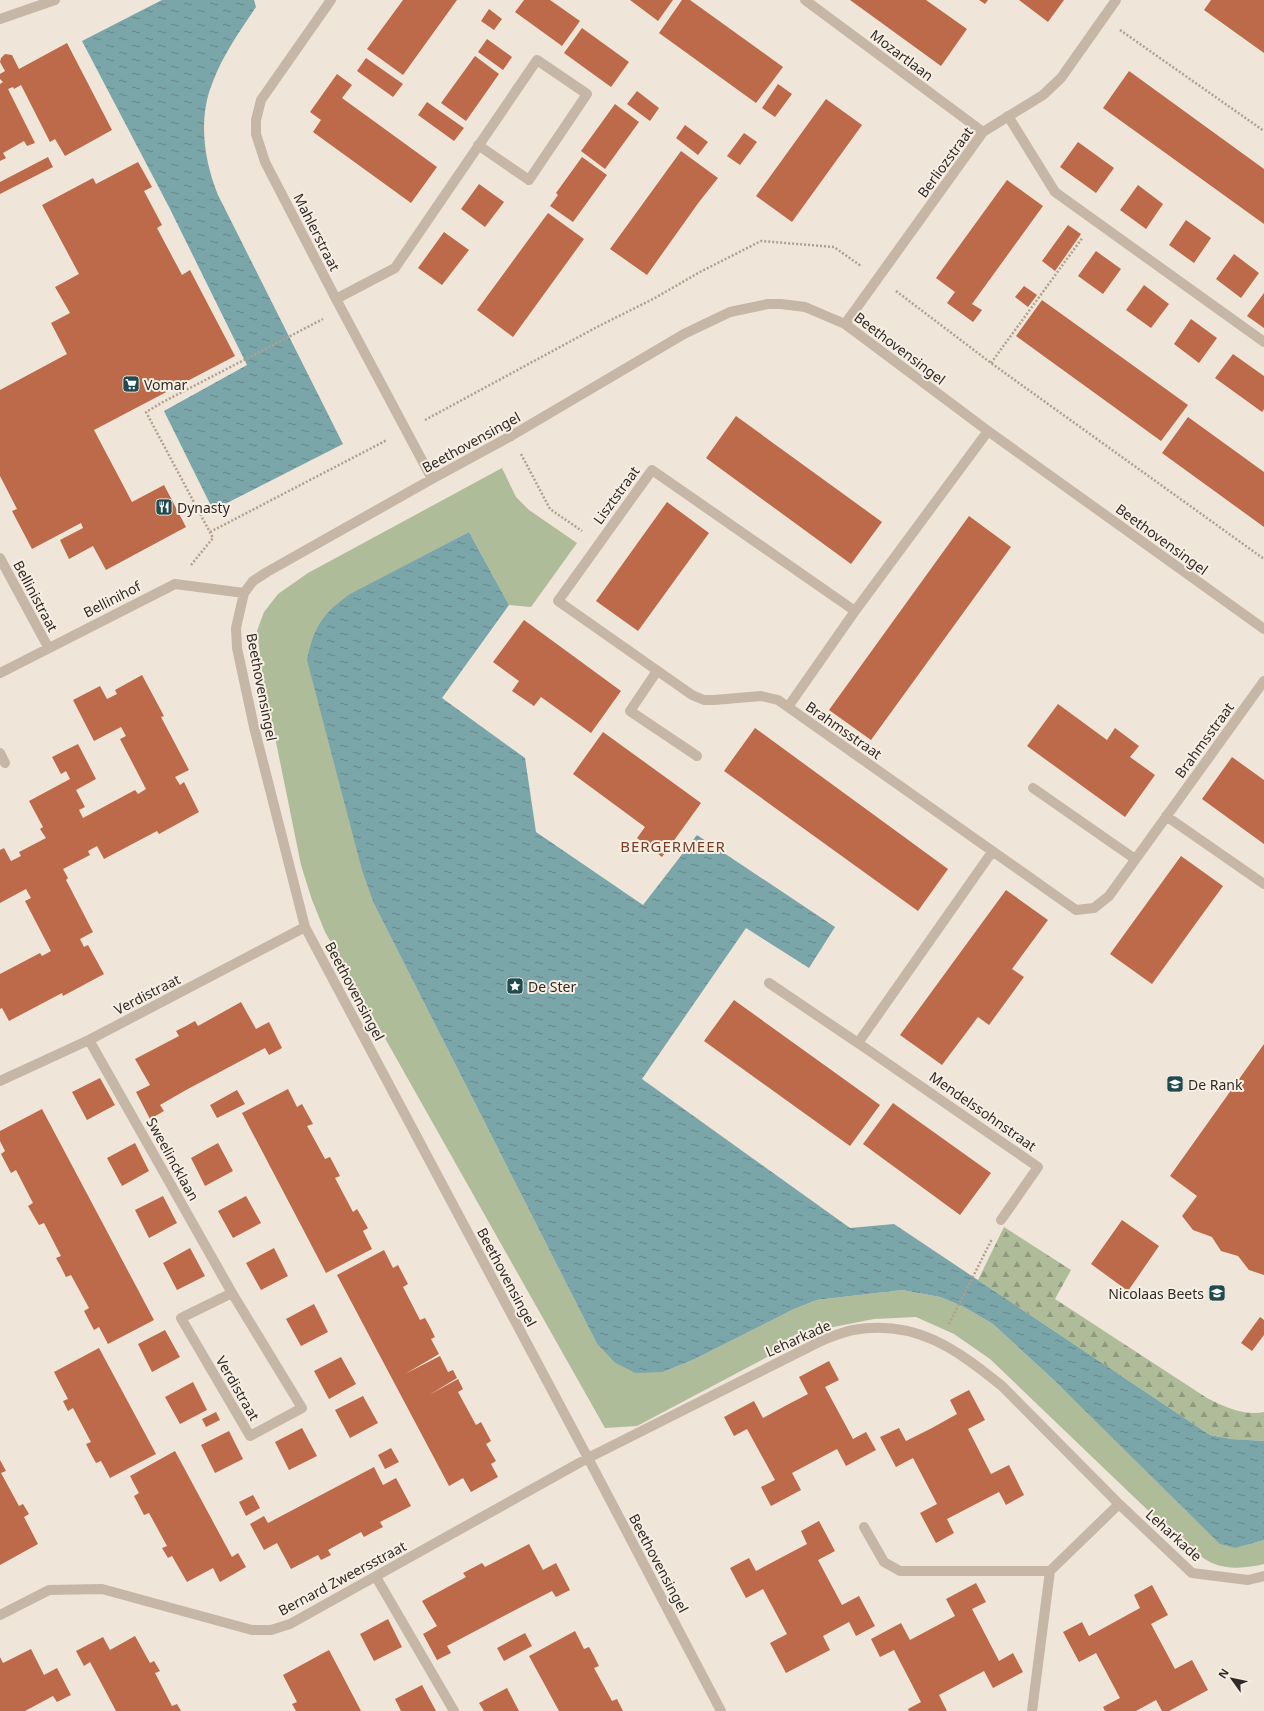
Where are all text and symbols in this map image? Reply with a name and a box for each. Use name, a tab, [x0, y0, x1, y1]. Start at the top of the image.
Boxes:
street label: Mozartlaan	[867, 25, 937, 85]
street label: Berliozstraat	[913, 123, 977, 201]
street label: Mahlerstraat	[289, 190, 345, 274]
street label: Beethovensingel	[851, 307, 949, 389]
supermarket icon: Vomar	[121, 374, 141, 394]
place label: Vomar	[144, 375, 188, 394]
street label: Beethovensingel	[418, 407, 524, 477]
street label: Lisztstraat	[589, 462, 643, 528]
restaurant icon: Dynasty	[154, 497, 174, 517]
place label: Dynasty	[177, 498, 231, 517]
street label: Beethovensingel	[1112, 499, 1212, 579]
street label: Bellinistraat	[9, 557, 63, 635]
street label: Bellinihof	[80, 576, 145, 622]
street label: Beethovensingel	[242, 631, 282, 743]
street label: Brahmsstraat	[802, 697, 886, 763]
street label: Brahmsstraat	[1170, 698, 1238, 782]
district label: BERGERMEER	[620, 836, 726, 856]
street label: Beethovensingel	[321, 938, 389, 1044]
street label: Verdistraat	[111, 969, 183, 1019]
place icon: De Ster	[505, 976, 525, 996]
place label: De Ster	[528, 977, 576, 996]
street label: Mendelssohnstraat	[926, 1067, 1040, 1155]
school or university icon: De Rank	[1165, 1074, 1185, 1094]
place label: De Rank	[1188, 1075, 1243, 1094]
street label: Sweelincklaan	[142, 1114, 204, 1204]
street label: Beethovensingel	[473, 1224, 541, 1330]
school or university icon: Nicolaas Beets	[1207, 1283, 1227, 1303]
place label: Nicolaas Beets	[1108, 1284, 1204, 1303]
street label: Leharkade	[762, 1315, 834, 1361]
street label: Verdistraat	[212, 1352, 264, 1424]
street label: Leharkade	[1142, 1505, 1206, 1565]
street label: Beethovensingel	[625, 1510, 693, 1616]
street label: Bernard Zweersstraat	[275, 1536, 409, 1620]
north arrow	[1212, 1659, 1252, 1699]
text: N	[1214, 1665, 1232, 1681]

